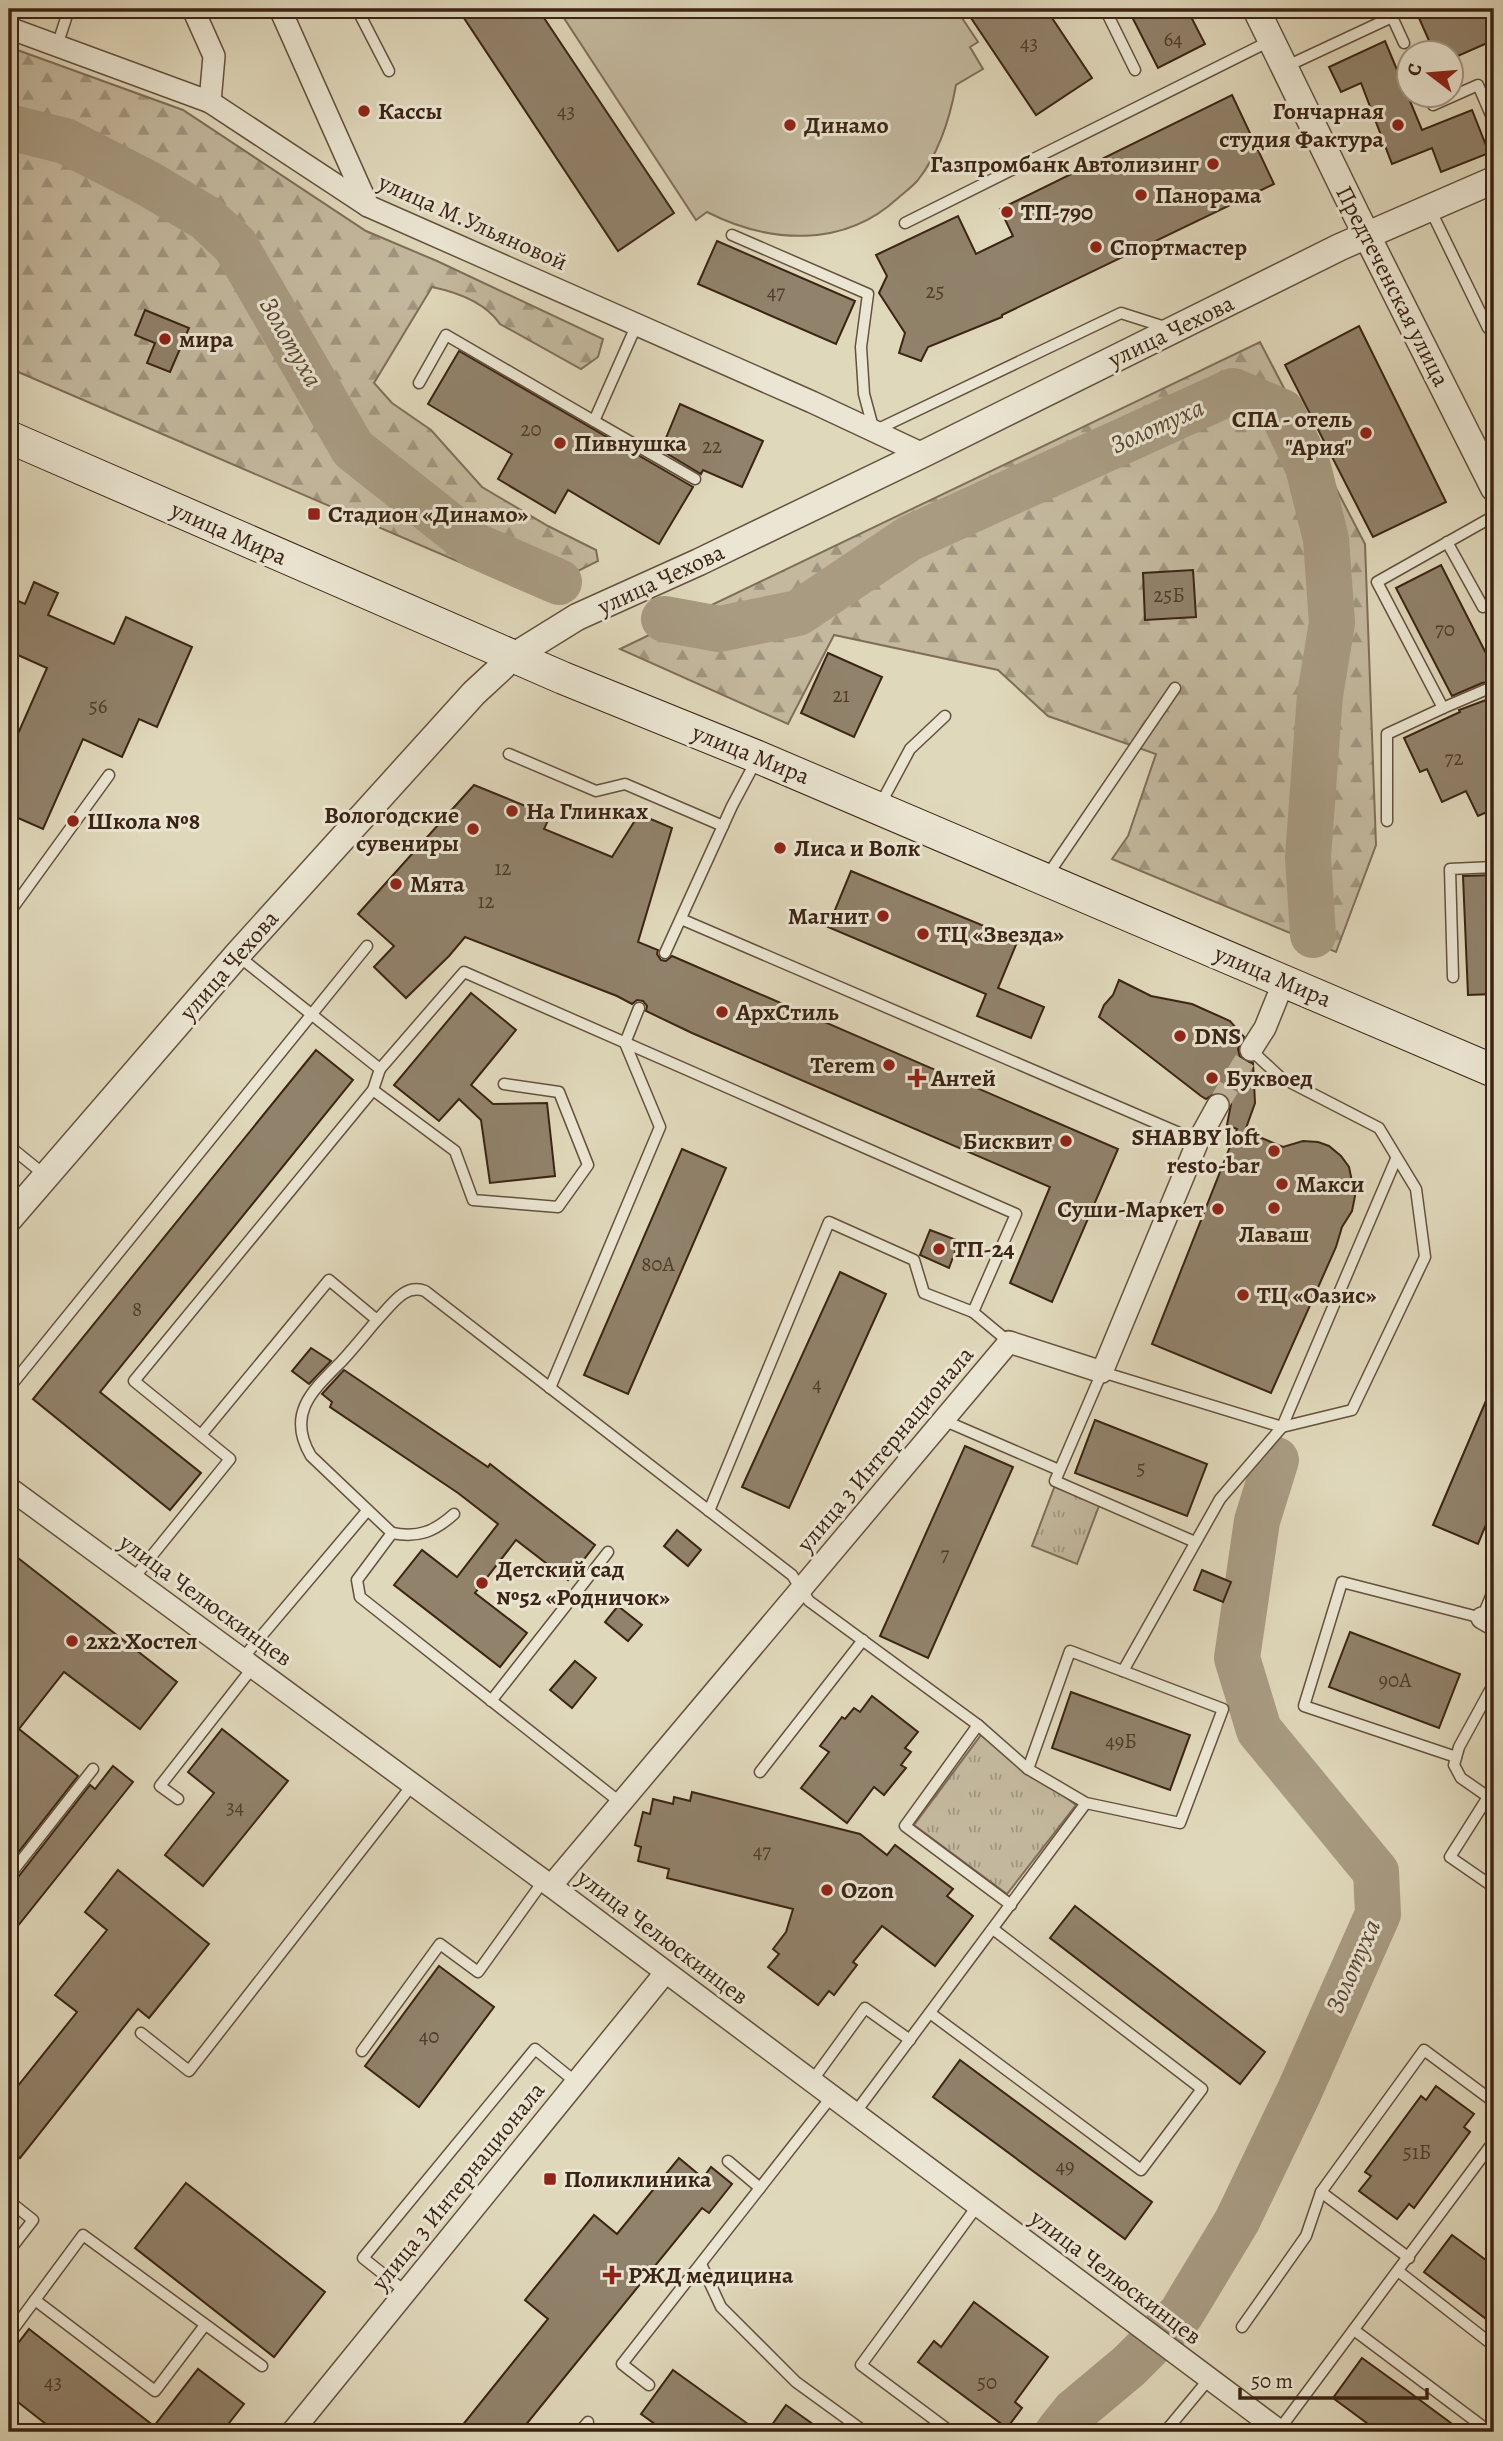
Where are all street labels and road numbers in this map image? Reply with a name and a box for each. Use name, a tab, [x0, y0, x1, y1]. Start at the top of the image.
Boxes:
street label: улица М.Ульяновой	[372, 166, 573, 278]
street label: Предтеченская улица	[1328, 180, 1458, 392]
street label: улица Чехова	[1102, 287, 1239, 376]
street label: улица Мира	[165, 493, 292, 573]
street label: улица Чехова	[592, 536, 730, 623]
street label: улица Мира	[687, 716, 814, 792]
street label: улица Чехова	[172, 903, 286, 1028]
street label: улица Мира	[1209, 937, 1336, 1015]
street label: улица 3 Интернационала	[789, 1339, 981, 1559]
street label: улица Челюскинцев	[112, 1526, 299, 1674]
street label: улица Челюскинцев	[570, 1861, 755, 2012]
street label: улица 3 Интернационала	[363, 2075, 552, 2298]
street label: улица Челюскинцев	[1023, 2201, 1208, 2352]

